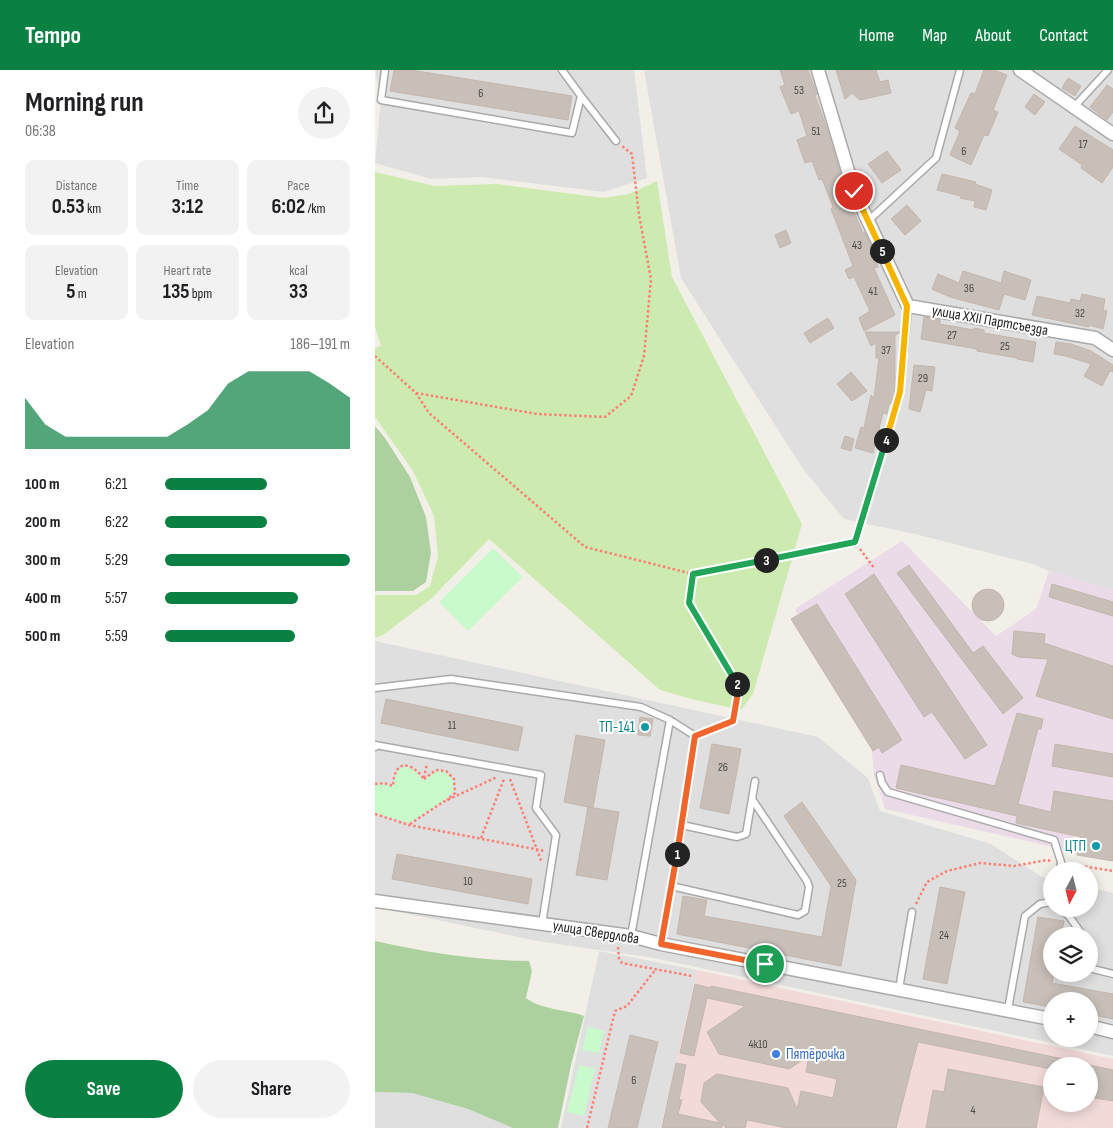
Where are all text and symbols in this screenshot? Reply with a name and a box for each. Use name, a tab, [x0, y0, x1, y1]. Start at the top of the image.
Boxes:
text: Tempo	[25, 21, 81, 50]
text: Home	[859, 25, 894, 46]
text: Map	[922, 25, 947, 46]
text: About	[975, 25, 1011, 46]
text: Contact	[1039, 25, 1088, 46]
house number: 53	[794, 83, 804, 98]
text: Morning run	[25, 86, 144, 119]
house number: 6	[478, 86, 484, 101]
button: share	[298, 87, 350, 139]
text: 06:38	[25, 122, 56, 141]
house number: 51	[811, 124, 821, 139]
house number: 17	[1079, 137, 1088, 152]
house number: 6	[961, 144, 967, 159]
pin	[833, 170, 875, 212]
text: Distance	[56, 177, 97, 194]
text: Time	[176, 177, 199, 194]
text: Pace	[287, 177, 310, 194]
icon: check	[840, 177, 868, 205]
text: 0.53	[52, 194, 85, 219]
text: 3:12	[172, 194, 203, 219]
text: 6:02	[271, 194, 305, 219]
text: km	[85, 200, 101, 217]
text: /km	[305, 200, 326, 217]
house number: 43	[852, 238, 862, 253]
pin: 5	[869, 238, 895, 264]
text: 5	[879, 243, 886, 260]
text: Elevation	[55, 262, 98, 279]
text: Heart rate	[164, 262, 211, 279]
text: kcal	[289, 262, 308, 279]
text: 5	[66, 279, 76, 304]
text: 135	[163, 279, 190, 304]
text: 33	[289, 279, 308, 304]
house number: 36	[964, 281, 974, 296]
house number: 41	[868, 284, 878, 299]
text: m	[76, 285, 87, 302]
text: bpm	[190, 285, 212, 302]
street label: улица XXII Партсъезда	[930, 301, 1050, 340]
house number: 32	[1075, 306, 1085, 321]
house number: 27	[947, 328, 957, 343]
text: Elevation	[25, 335, 74, 354]
text: 186–191 m	[290, 335, 350, 354]
house number: 25	[1000, 339, 1010, 354]
house number: 37	[881, 343, 891, 358]
house number: 29	[918, 371, 928, 386]
pin: 4	[873, 428, 899, 452]
text: 4	[883, 432, 890, 449]
text: 100 m	[25, 475, 60, 494]
text: 6:21	[105, 475, 127, 494]
text: 200 m	[25, 513, 60, 532]
text: 6:22	[105, 513, 128, 532]
pin: 3	[753, 548, 779, 572]
text: 300 m	[25, 551, 61, 570]
text: 5:29	[105, 551, 128, 570]
text: 3	[763, 552, 770, 569]
text: 400 m	[25, 589, 61, 608]
text: 5:57	[105, 589, 127, 608]
text: 500 m	[25, 627, 60, 646]
text: 5:59	[105, 627, 128, 646]
pin: 2	[725, 672, 749, 696]
text: 2	[734, 676, 741, 693]
house number: 11	[448, 718, 457, 733]
place label: ТП-141	[599, 718, 636, 737]
marker: ТП-141	[639, 721, 651, 733]
house number: 26	[718, 760, 728, 775]
place label: ЦТП	[1065, 837, 1086, 856]
marker: ЦТП	[1090, 840, 1102, 852]
pin: 1	[665, 842, 689, 866]
text: 1	[675, 846, 680, 863]
north arrow	[1043, 862, 1097, 918]
map controls	[1043, 862, 1098, 1112]
house number: 10	[463, 874, 473, 889]
house number: 25	[837, 876, 847, 891]
street label: улица Свердлова	[551, 916, 641, 949]
button: layers	[1043, 927, 1098, 982]
house number: 24	[939, 928, 949, 943]
pin	[744, 943, 786, 985]
icon: arrive	[751, 950, 779, 978]
button: +	[1043, 992, 1098, 1047]
house number: 4к10	[748, 1037, 768, 1052]
place label: Пятёрочка	[786, 1045, 845, 1064]
marker: Пятёрочка	[770, 1048, 782, 1060]
button: −	[1043, 1057, 1098, 1112]
button: Save	[25, 1060, 183, 1118]
button: Share	[193, 1060, 350, 1118]
house number: 6	[631, 1073, 637, 1088]
house number: 4	[970, 1103, 976, 1118]

